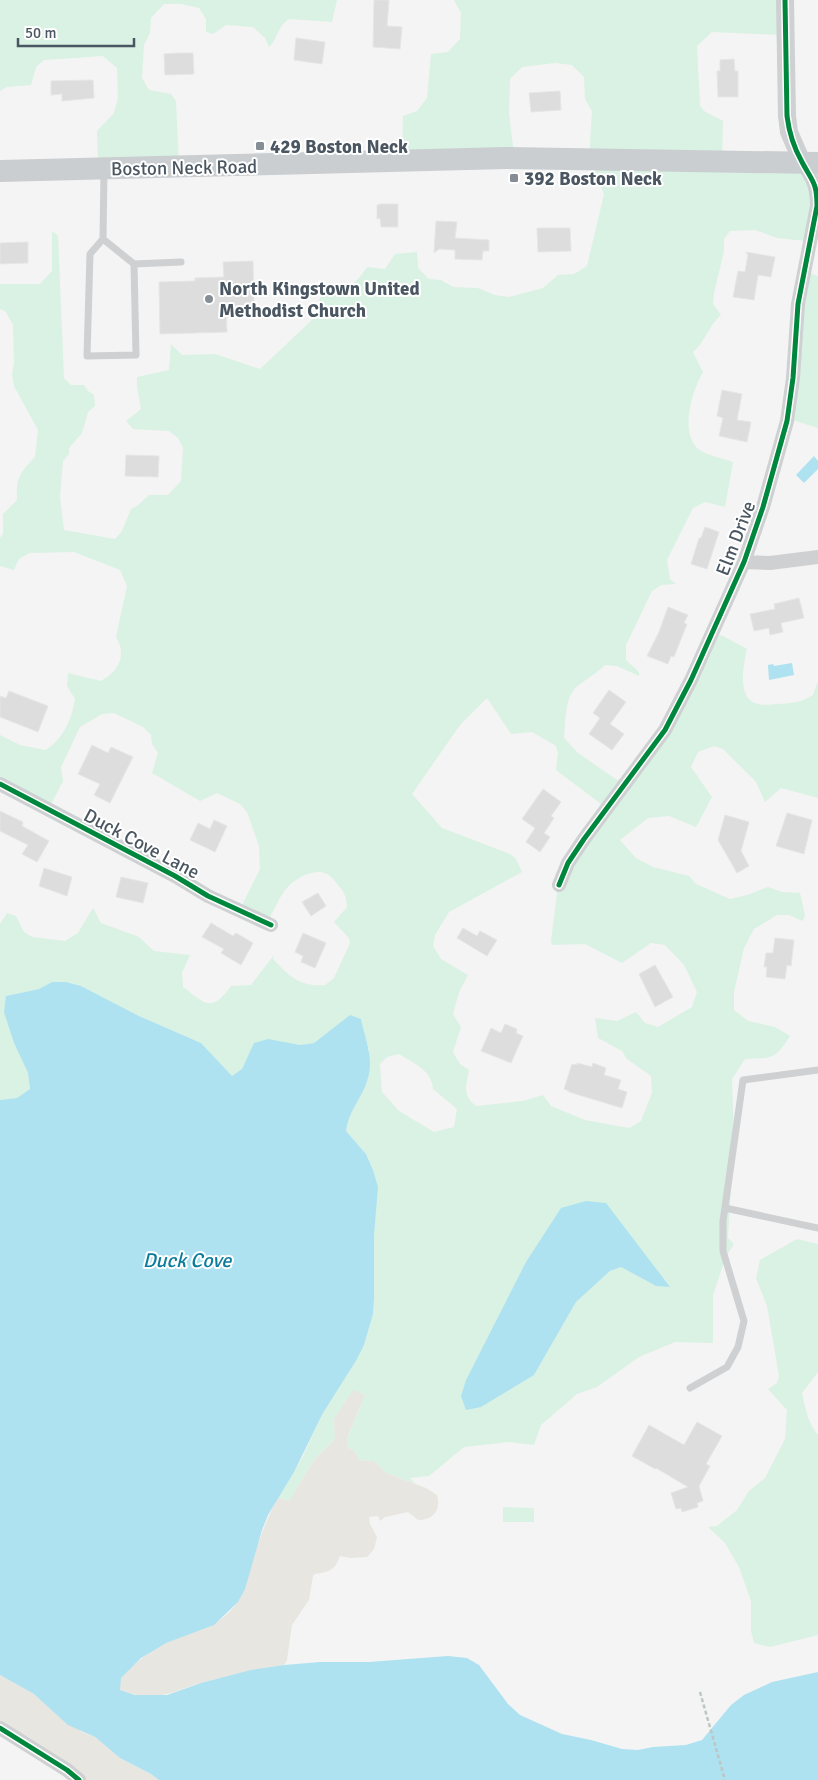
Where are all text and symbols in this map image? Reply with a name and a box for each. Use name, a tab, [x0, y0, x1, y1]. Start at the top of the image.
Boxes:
scale bar	[18, 15, 134, 47]
text: 50 m	[25, 24, 56, 42]
place label: 429 Boston Neck	[270, 135, 408, 159]
marker: 429 Boston Neck	[254, 140, 266, 152]
street label: Boston Neck Road	[111, 155, 257, 181]
place label: 392 Boston Neck	[524, 167, 662, 191]
marker: 392 Boston Neck	[508, 172, 520, 184]
place label: North Kingstown United Methodist Church	[219, 277, 420, 323]
marker: North Kingstown United Methodist Church	[203, 293, 215, 305]
street label: Elm Drive	[711, 498, 761, 579]
street label: Duck Cove Lane	[80, 803, 204, 884]
water label: Duck Cove	[143, 1248, 232, 1273]

